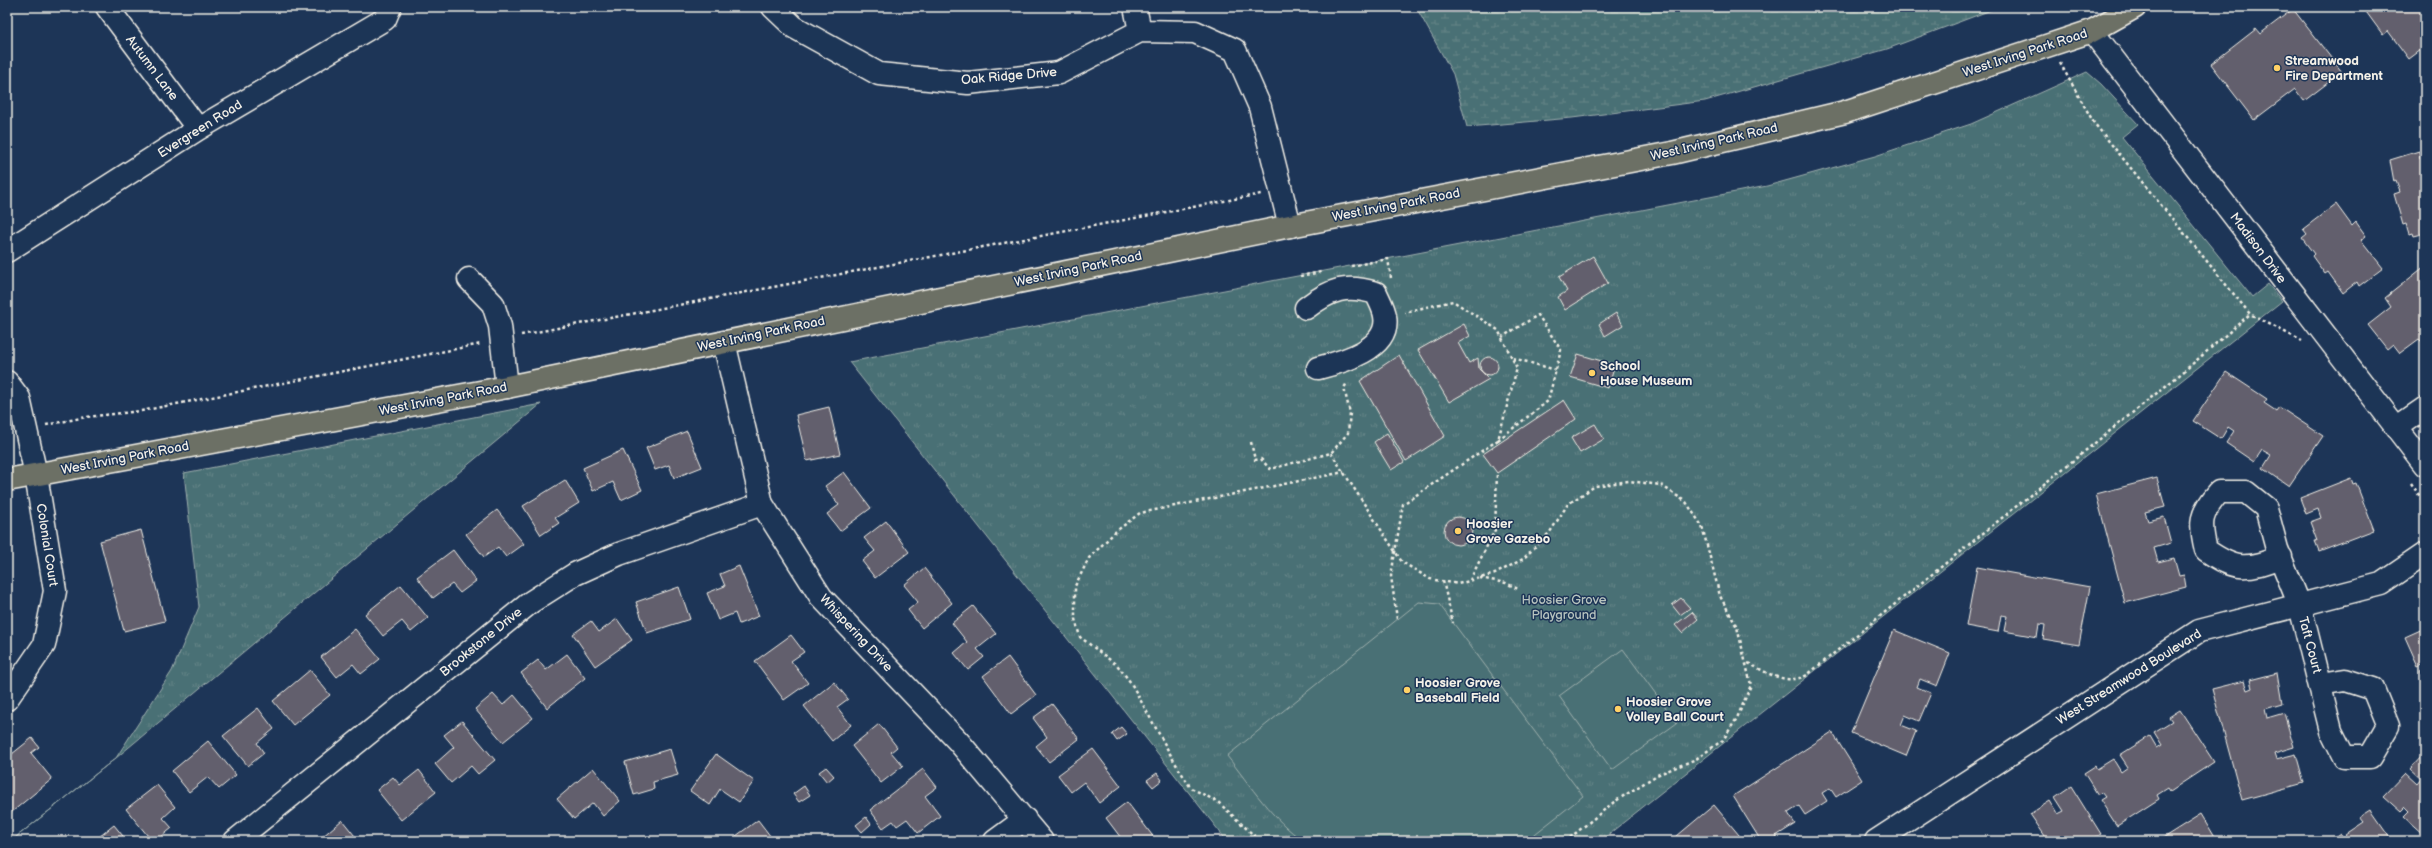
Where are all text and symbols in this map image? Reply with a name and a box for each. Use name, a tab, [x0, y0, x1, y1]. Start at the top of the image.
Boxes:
street label: West Irving Park Road	[1961, 25, 2089, 81]
street label: Autumn Lane	[122, 32, 182, 104]
place label: Streamwood Fire Department	[2285, 53, 2383, 84]
marker: Streamwood Fire Department	[2272, 63, 2282, 73]
street label: Oak Ridge Drive	[960, 64, 1058, 88]
street label: Evergreen Road	[155, 97, 245, 161]
street label: West Irving Park Road	[1649, 120, 1779, 164]
street label: West Irving Park Road	[1331, 185, 1461, 225]
street label: Madison Drive	[2226, 210, 2290, 287]
street label: West Irving Park Road	[1013, 248, 1143, 290]
street label: West Irving Park Road	[696, 313, 826, 355]
place label: School House Museum	[1600, 358, 1692, 389]
marker: School House Museum	[1587, 368, 1597, 378]
street label: West Irving Park Road	[378, 379, 508, 419]
street label: West Irving Park Road	[60, 438, 190, 478]
street label: Colonial Court	[33, 502, 61, 588]
place label: Hoosier Grove Gazebo	[1466, 516, 1550, 547]
marker: Hoosier Grove Gazebo	[1453, 526, 1463, 536]
street label: Whispering Drive	[816, 591, 896, 675]
park label: Hoosier Grove Playground	[1522, 592, 1607, 623]
street label: Brookstone Drive	[437, 604, 526, 680]
street label: Taft Court	[2295, 615, 2325, 675]
street label: West Streamwood Boulevard	[2053, 626, 2205, 728]
place label: Hoosier Grove Baseball Field	[1415, 675, 1501, 706]
marker: Hoosier Grove Baseball Field	[1402, 685, 1412, 695]
place label: Hoosier Grove Volley Ball Court	[1626, 694, 1724, 725]
marker: Hoosier Grove Volley Ball Court	[1613, 704, 1623, 714]

